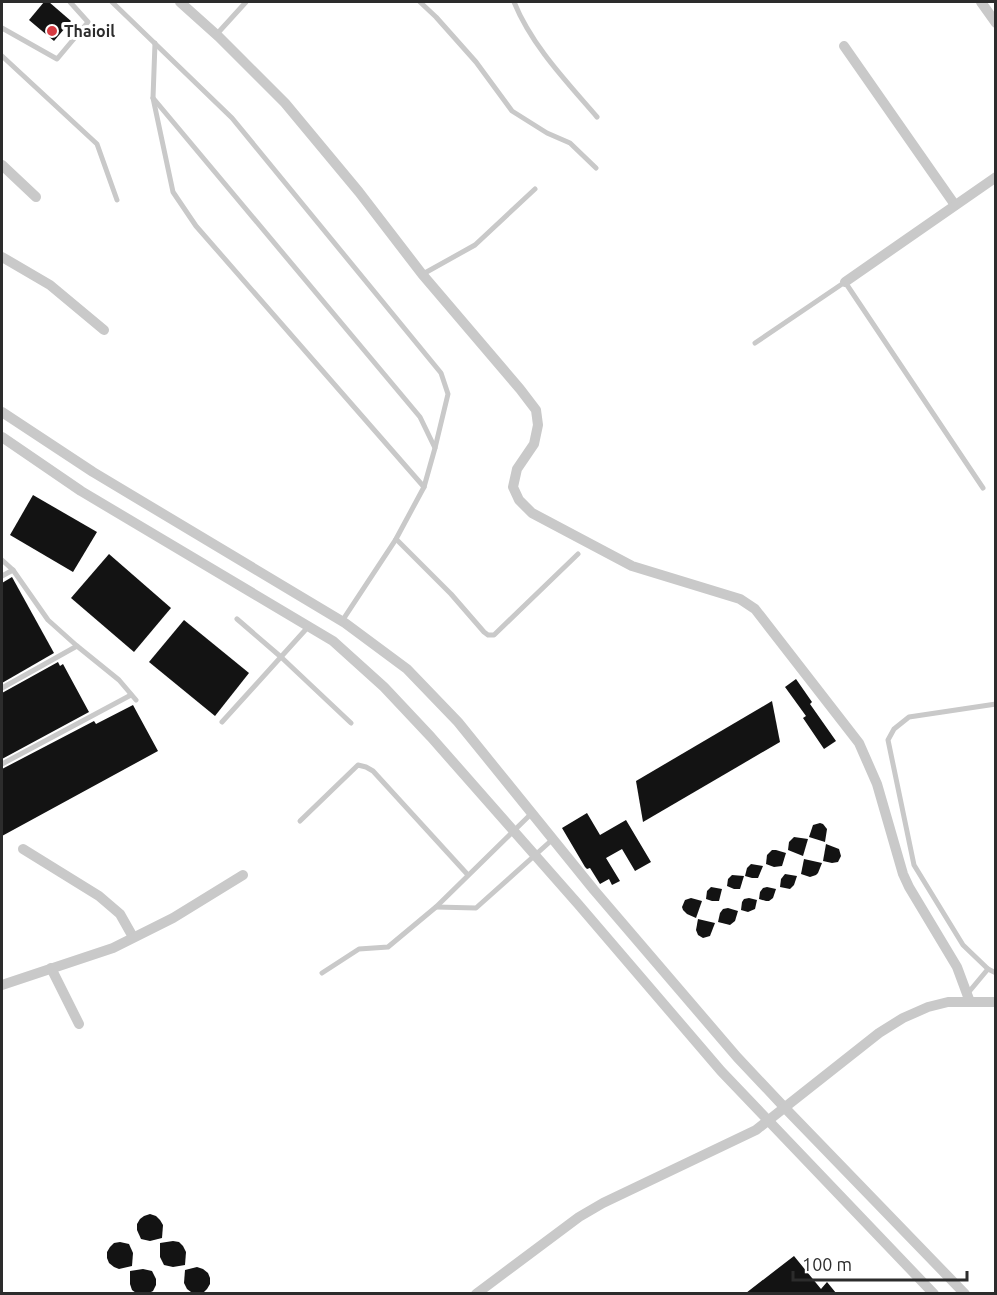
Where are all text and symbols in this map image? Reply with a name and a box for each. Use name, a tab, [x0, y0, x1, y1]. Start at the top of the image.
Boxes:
place label: Thaioil	[64, 22, 115, 40]
marker: Thaioil	[45, 24, 59, 38]
scale bar	[793, 1244, 967, 1282]
text: 100 m	[802, 1254, 852, 1274]

